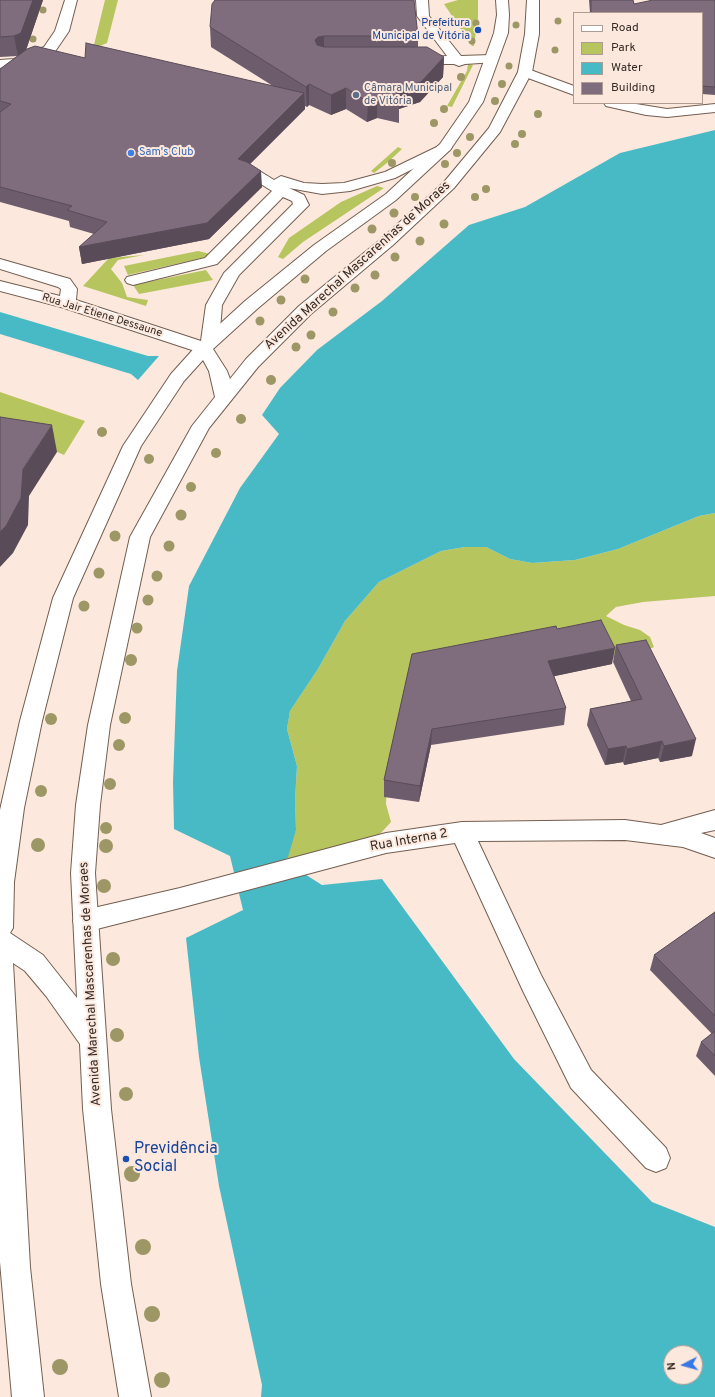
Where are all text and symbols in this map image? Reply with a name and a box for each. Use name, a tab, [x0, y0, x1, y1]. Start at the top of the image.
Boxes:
legend	[573, 12, 703, 104]
place label: Prefeitura Municipal de Vitória	[372, 17, 470, 43]
text: Road	[611, 20, 639, 36]
marker: Prefeitura Municipal de Vitória	[473, 25, 483, 35]
text: Park	[611, 40, 636, 56]
text: Water	[611, 60, 643, 76]
text: Building	[611, 80, 655, 96]
place label: Câmara Municipal de Vitória	[364, 82, 452, 108]
marker: Câmara Municipal de Vitória	[351, 90, 361, 100]
place label: Sam's Club	[139, 146, 193, 160]
marker: Sam's Club	[126, 148, 136, 158]
street label: Avenida Marechal Mascarenhas de Moraes	[262, 178, 454, 354]
street label: Rua Jair Etiene Dessaune	[40, 291, 164, 341]
street label: Rua Interna 2	[369, 826, 449, 856]
street label: Avenida Marechal Mascarenhas de Moraes	[77, 861, 105, 1107]
place label: Previdência Social	[134, 1140, 218, 1178]
marker: Previdência Social	[121, 1154, 131, 1164]
north arrow	[663, 1345, 703, 1385]
text: N	[665, 1361, 679, 1371]

